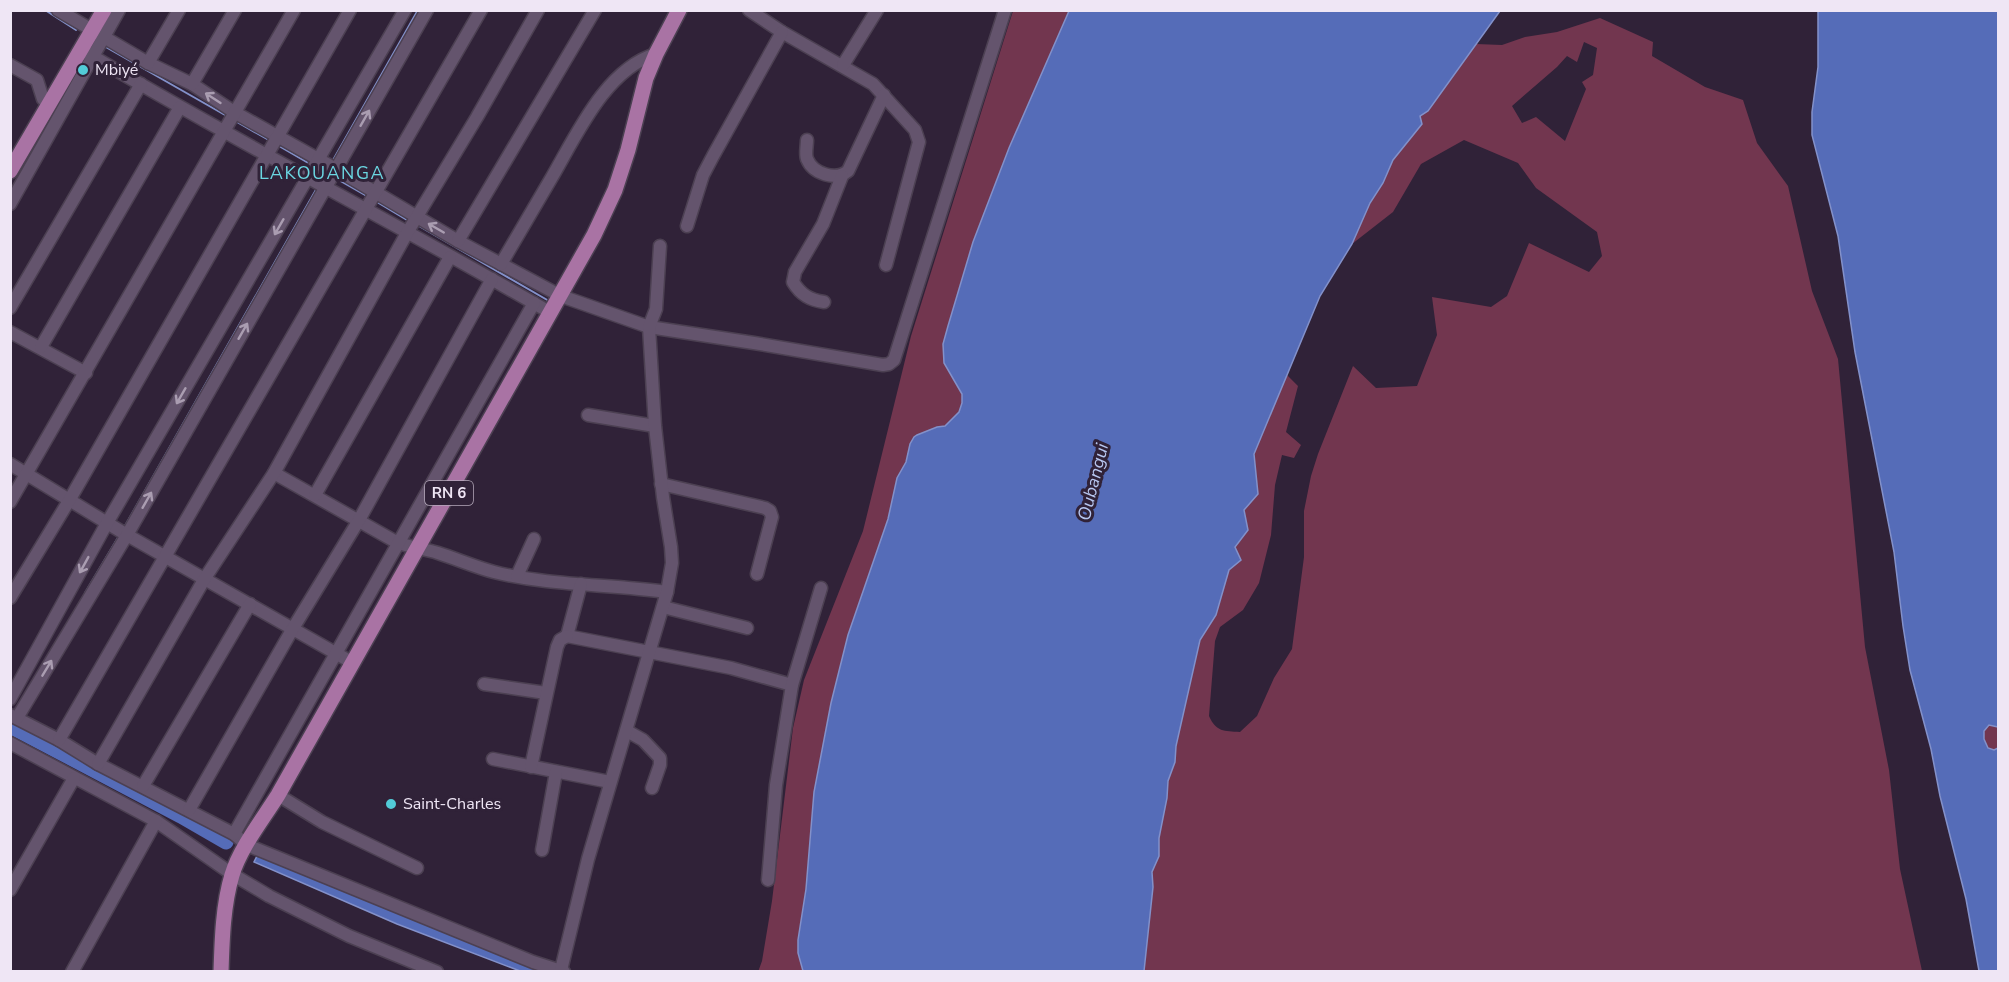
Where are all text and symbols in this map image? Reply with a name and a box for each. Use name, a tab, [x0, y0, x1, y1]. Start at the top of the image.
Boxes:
place label: Mbiyé	[95, 59, 138, 81]
marker: Mbiyé	[76, 63, 90, 77]
one-way arrow	[205, 91, 222, 103]
one-way arrow	[359, 110, 371, 127]
district label: LAKOUANGA	[259, 161, 385, 185]
one-way arrow	[273, 218, 285, 235]
one-way arrow	[427, 221, 444, 233]
one-way arrow	[238, 323, 250, 340]
one-way arrow	[175, 387, 187, 404]
water label: Oubangui	[1072, 440, 1114, 523]
road number: RN 6	[425, 481, 473, 505]
one-way arrow	[141, 492, 153, 509]
one-way arrow	[78, 556, 90, 573]
one-way arrow	[41, 660, 53, 677]
place label: Saint-Charles	[403, 793, 501, 815]
marker: Saint-Charles	[384, 797, 398, 811]

